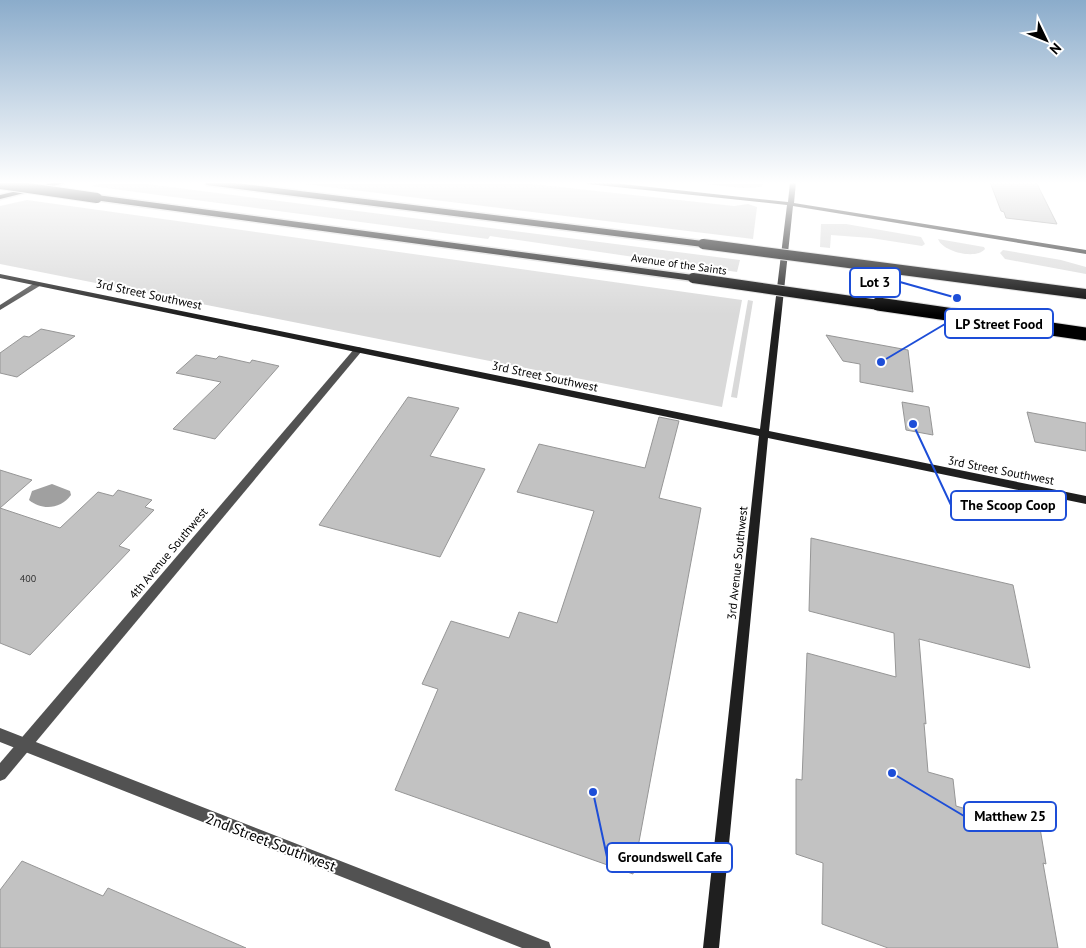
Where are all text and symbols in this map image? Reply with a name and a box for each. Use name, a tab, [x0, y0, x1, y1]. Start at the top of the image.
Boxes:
north arrow	[1021, 15, 1071, 65]
text: N	[1046, 39, 1065, 58]
street label: Avenue of the Saints	[630, 250, 728, 278]
callout: Lot 3	[850, 268, 900, 297]
text: Lot 3	[860, 273, 890, 291]
street label: 3rd Street Southwest	[95, 275, 203, 313]
callout: LP Street Food	[945, 309, 1053, 338]
text: LP Street Food	[955, 315, 1043, 333]
street label: 3rd Street Southwest	[491, 357, 599, 395]
street label: 3rd Street Southwest	[947, 452, 1055, 488]
callout: The Scoop Coop	[951, 491, 1066, 520]
text: The Scoop Coop	[960, 496, 1056, 514]
street label: 4th Avenue Southwest	[125, 504, 211, 602]
street label: 3rd Avenue Southwest	[724, 505, 750, 621]
house number: 400	[20, 572, 37, 585]
callout: Matthew 25	[964, 802, 1056, 831]
text: Matthew 25	[974, 807, 1046, 825]
street label: 2nd Street Southwest	[203, 808, 339, 876]
callout: Groundswell Cafe	[607, 843, 732, 872]
text: Groundswell Cafe	[618, 848, 722, 866]

